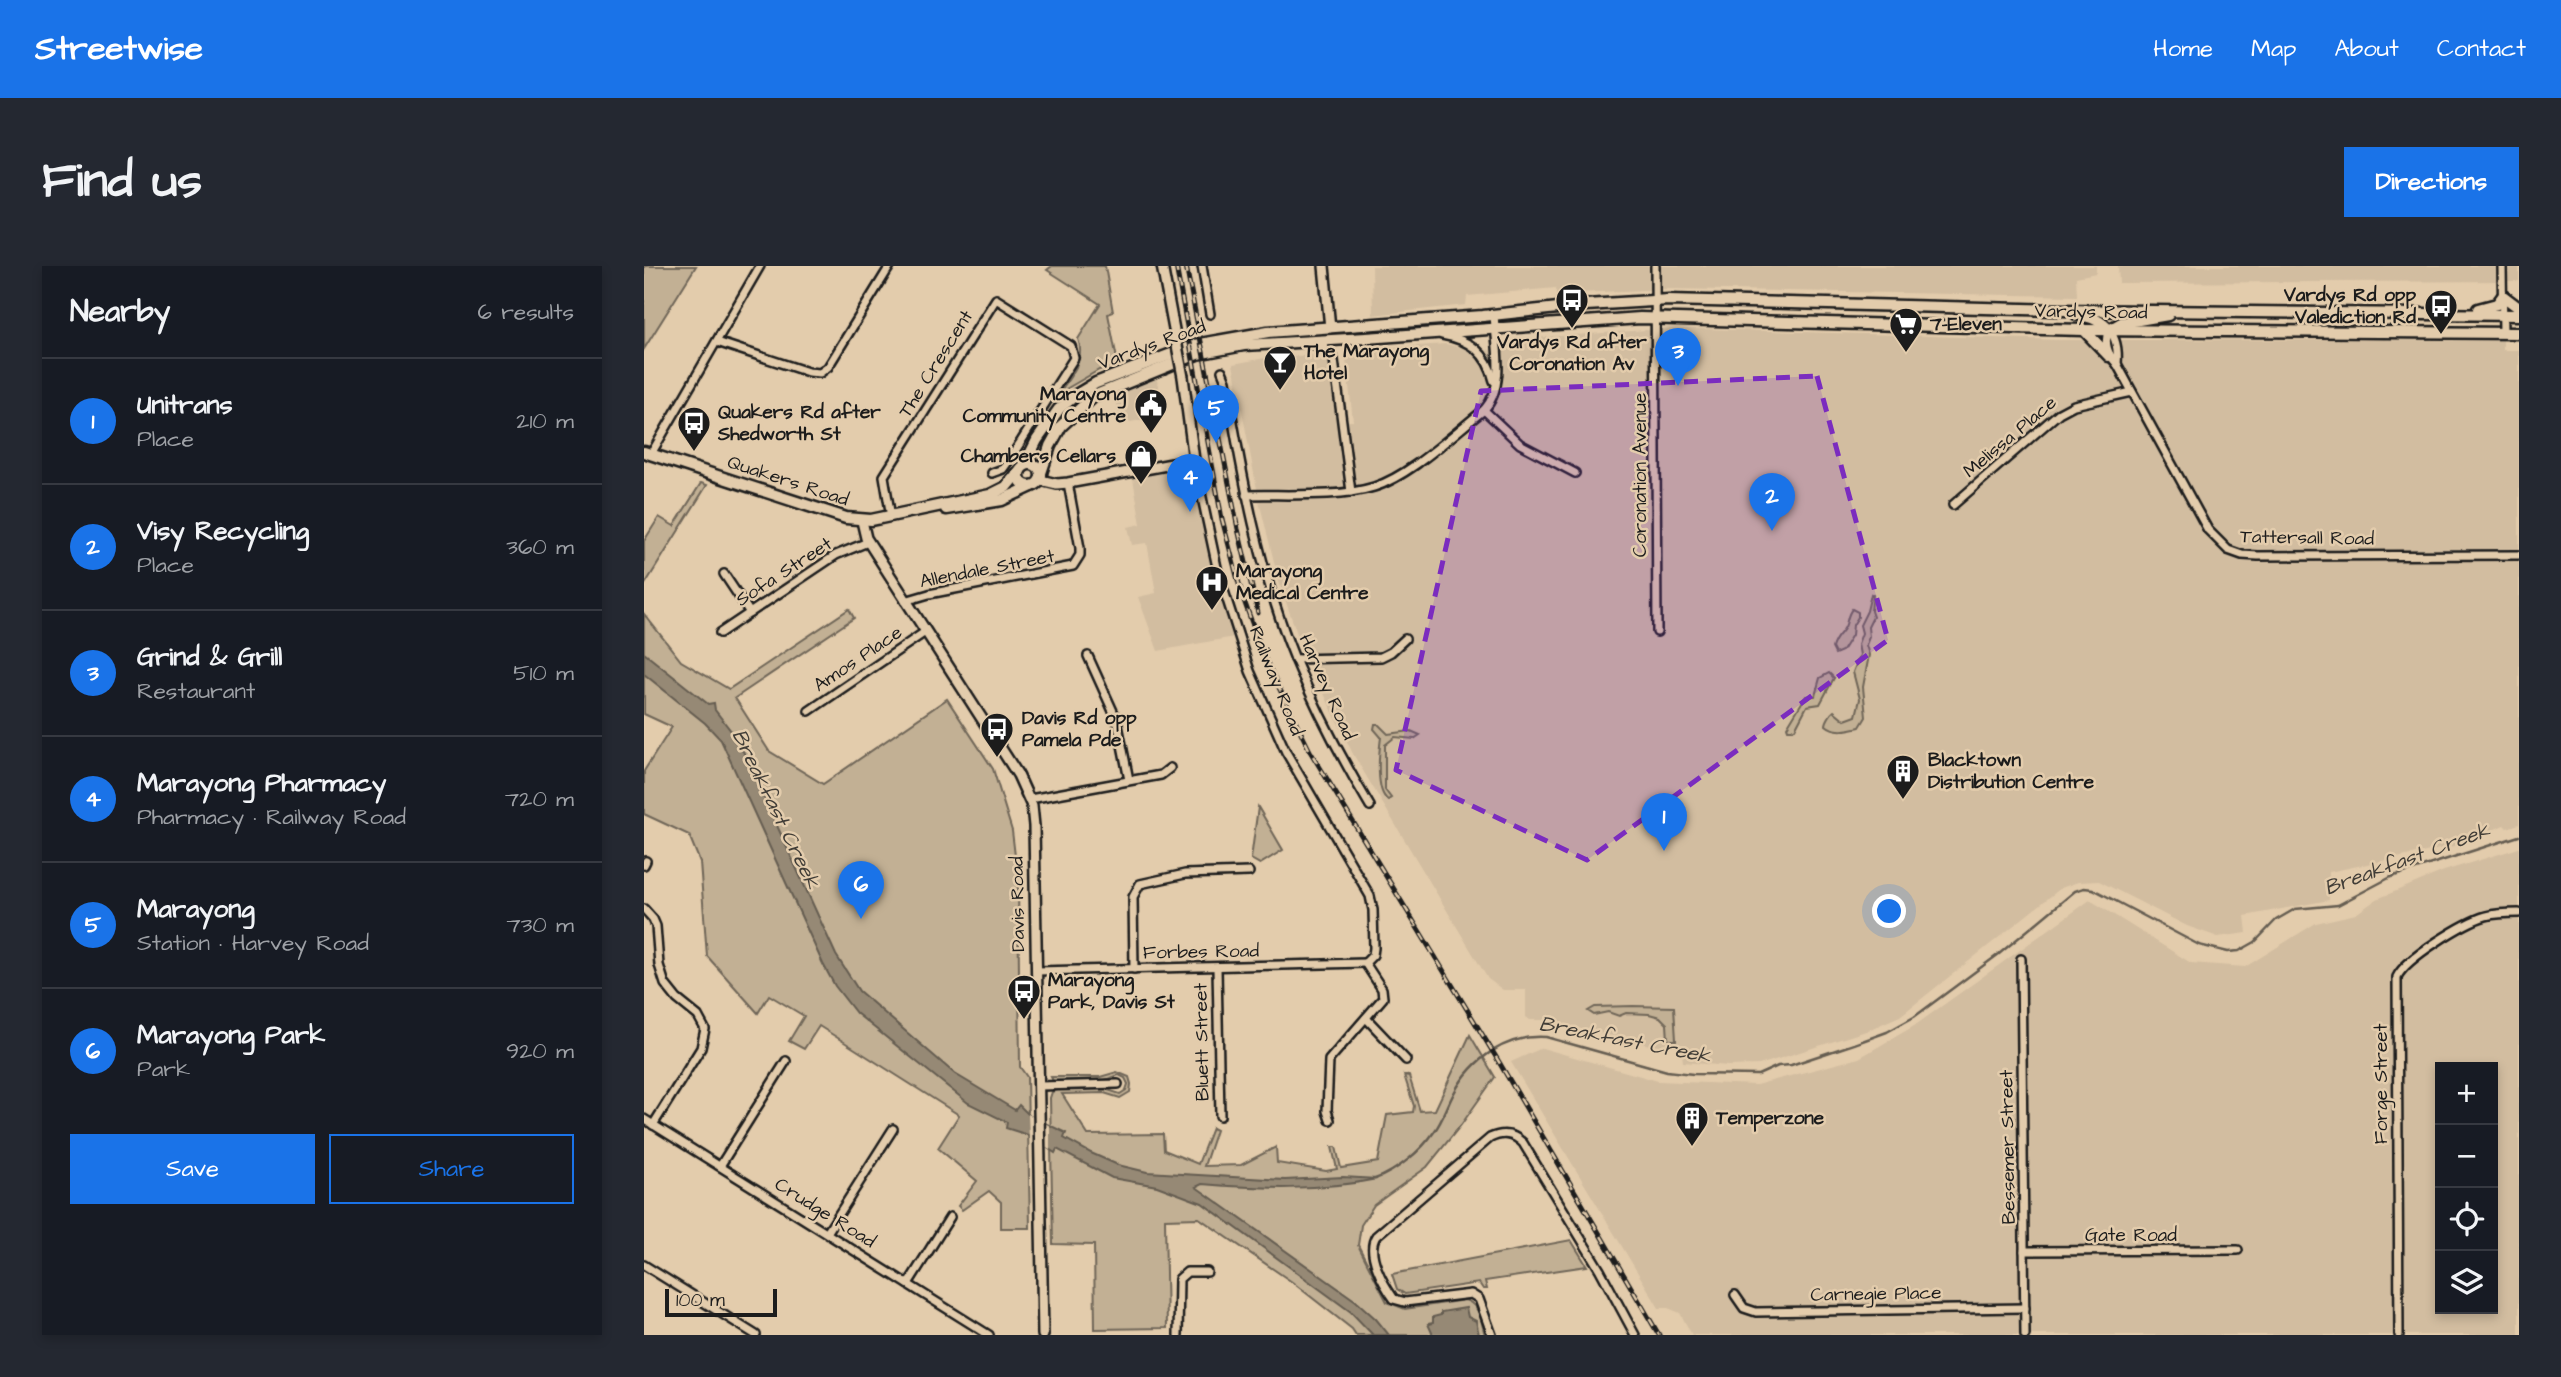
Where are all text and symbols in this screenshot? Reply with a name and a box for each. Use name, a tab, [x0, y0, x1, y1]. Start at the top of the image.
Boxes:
text: Streetwise	[35, 26, 203, 72]
text: Home	[2153, 32, 2213, 66]
text: Map	[2251, 32, 2296, 66]
text: About	[2334, 32, 2399, 66]
text: Contact	[2437, 32, 2526, 66]
button: Directions	[2344, 147, 2519, 217]
text: Find us	[42, 148, 202, 216]
bus stop icon: Vardys Rd after Coronation Av	[1553, 281, 1591, 330]
place label: Vardys Rd opp Valediction Rd	[2283, 282, 2416, 331]
bus stop icon: Vardys Rd opp Valediction Rd	[2422, 287, 2460, 336]
text: Nearby	[70, 291, 170, 333]
text: 6 results	[478, 296, 574, 328]
street label: Vardys Road	[2034, 298, 2148, 327]
street label: The Crescent	[892, 305, 980, 423]
supermarket icon: 7-Eleven	[1887, 305, 1925, 354]
place label: 7-Eleven	[1929, 311, 2002, 338]
street label: Vardys Road	[1094, 313, 1210, 378]
pin: 3	[1655, 328, 1701, 386]
place label: Vardys Rd after Coronation Av	[1496, 329, 1647, 378]
place label: The Marayong Hotel	[1303, 338, 1429, 387]
bar icon: The Marayong Hotel	[1261, 343, 1299, 392]
place label: Marayong Community Centre	[963, 381, 1127, 431]
pin: 5	[1193, 385, 1239, 443]
public building icon: Marayong Community Centre	[1132, 386, 1170, 435]
text: Unitrans	[137, 387, 233, 423]
street label: Melissa Place	[1957, 390, 2063, 484]
street label: Coronation Avenue	[1627, 393, 1654, 557]
place label: Quakers Rd after Shedworth St	[717, 399, 881, 448]
bus stop icon: Quakers Rd after Shedworth St	[675, 404, 713, 453]
text: 1	[92, 405, 94, 437]
text: 210 m	[516, 405, 574, 437]
text: Place	[137, 423, 194, 455]
shop icon: Chambers Cellars	[1122, 437, 1160, 486]
place label: Chambers Cellars	[961, 443, 1116, 470]
street label: Quakers Road	[724, 449, 852, 513]
pin: 4	[1167, 454, 1213, 512]
pin: 2	[1749, 473, 1795, 531]
text: Visy Recycling	[137, 513, 309, 549]
street label: Tattersall Road	[2240, 523, 2375, 553]
text: 2	[86, 531, 100, 563]
text: 360 m	[506, 531, 574, 563]
street label: Sofa Street	[730, 531, 838, 613]
street label: Allendale Street	[917, 543, 1057, 595]
text: Place	[137, 549, 194, 581]
place label: Marayong Medical Centre	[1236, 558, 1369, 607]
hospital icon: Marayong Medical Centre	[1193, 563, 1231, 612]
street label: Amos Place	[808, 619, 908, 699]
street label: Railway Road	[1241, 622, 1310, 740]
street label: Harvey Road	[1291, 630, 1363, 745]
text: Grind & Grill	[137, 639, 282, 675]
text: 3	[87, 657, 99, 689]
text: 510 m	[513, 657, 574, 689]
text: Restaurant	[137, 675, 255, 707]
place label: Davis Rd opp Pamela Pde	[1022, 705, 1137, 754]
bus stop icon: Davis Rd opp Pamela Pde	[978, 710, 1016, 759]
water label: Breakfast Creek	[725, 724, 828, 895]
place label: Blacktown Distribution Centre	[1928, 747, 2095, 796]
building icon: Blacktown Distribution Centre	[1884, 752, 1922, 801]
text: Marayong Pharmacy	[137, 765, 386, 801]
text: 4	[85, 783, 101, 815]
text: 720 m	[505, 783, 574, 815]
pin: 1	[1641, 793, 1687, 851]
text: Pharmacy · Railway Road	[137, 801, 406, 833]
water label: Breakfast Creek	[2320, 815, 2495, 902]
street label: Davis Road	[1004, 856, 1032, 952]
pin: 6	[838, 861, 884, 919]
text: Marayong	[137, 891, 255, 927]
your location	[1872, 894, 1906, 928]
text: 5	[85, 909, 101, 941]
text: 730 m	[507, 909, 574, 941]
text: Station · Harvey Road	[137, 927, 369, 959]
street label: Forbes Road	[1143, 937, 1260, 967]
place label: Marayong Park, Davis St	[1048, 967, 1175, 1016]
bus stop icon: Marayong Park, Davis St	[1005, 972, 1043, 1021]
street label: Bluett Street	[1187, 982, 1217, 1101]
water label: Breakfast Creek	[1537, 1009, 1714, 1071]
text: Marayong Park	[137, 1017, 325, 1053]
street label: Forge Street	[2368, 1023, 2396, 1144]
text: 6	[86, 1035, 100, 1067]
text: 920 m	[506, 1035, 574, 1067]
text: Park	[137, 1053, 190, 1085]
map controls	[2435, 1062, 2498, 1314]
button: +	[2435, 1062, 2498, 1125]
street label: Bessemer Street	[1993, 1069, 2023, 1225]
building icon: Temperzone	[1673, 1099, 1711, 1148]
place label: Temperzone	[1715, 1105, 1825, 1132]
button: −	[2435, 1125, 2498, 1188]
button: Save	[70, 1134, 315, 1204]
button: Share	[329, 1134, 574, 1204]
street label: Crudge Road	[769, 1171, 881, 1256]
button: locate	[2435, 1188, 2498, 1251]
street label: Gate Road	[2085, 1222, 2177, 1249]
button: layers	[2435, 1251, 2498, 1314]
street label: Carnegie Place	[1810, 1279, 1942, 1310]
scale bar	[665, 1286, 777, 1318]
text: 100 m	[676, 1287, 725, 1314]

